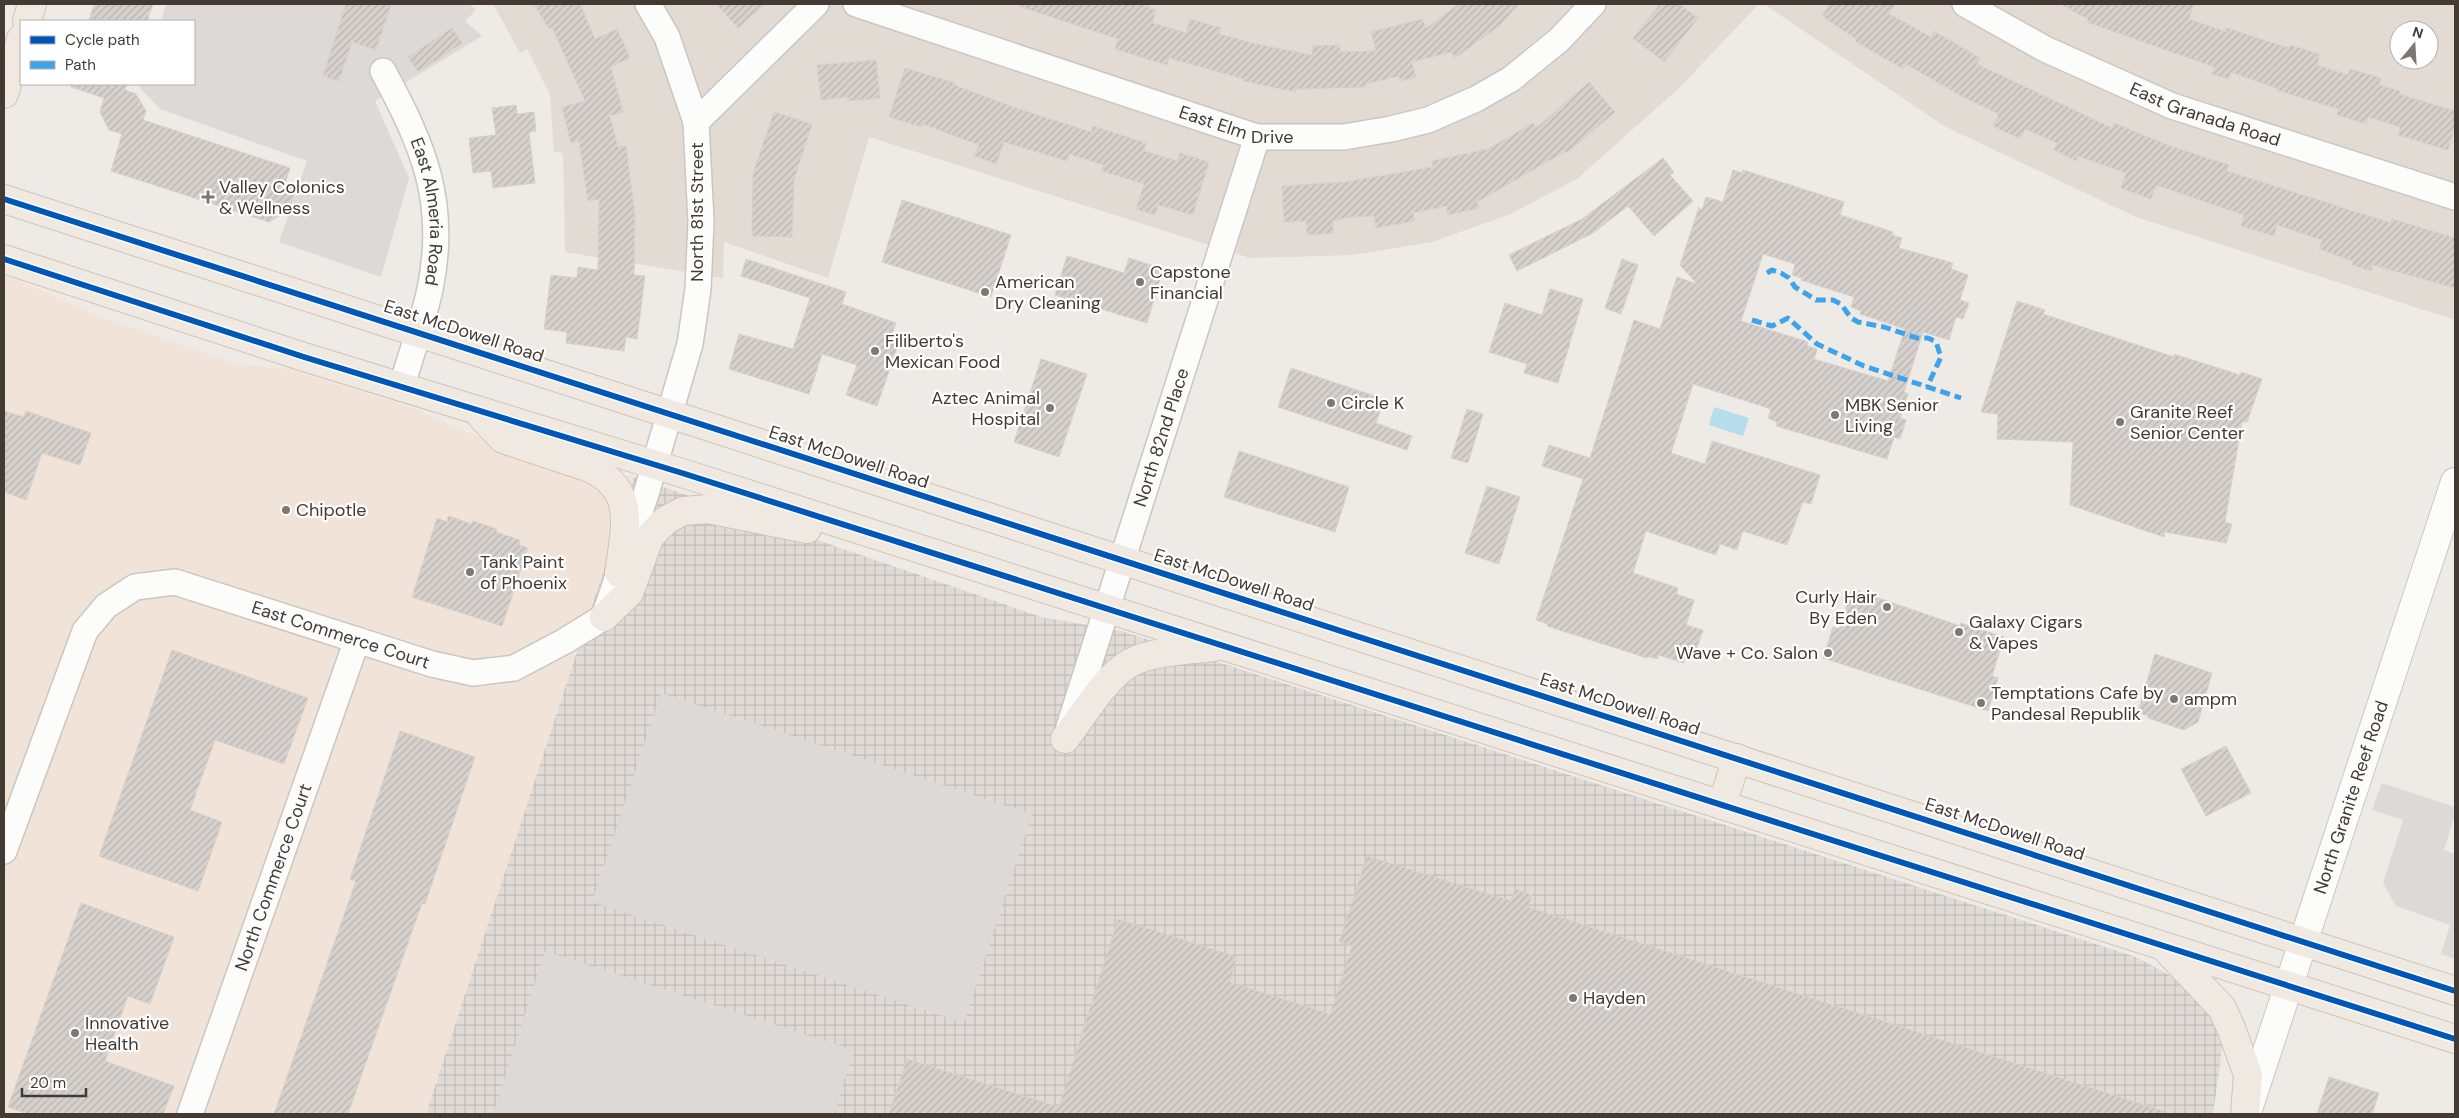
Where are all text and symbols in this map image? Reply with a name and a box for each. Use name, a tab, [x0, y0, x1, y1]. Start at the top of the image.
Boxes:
legend	[20, 20, 195, 85]
north arrow	[2389, 20, 2439, 70]
text: N	[2410, 22, 2426, 43]
text: Cycle path	[65, 30, 140, 50]
text: Path	[65, 55, 96, 75]
street label: East Granada Road	[2126, 77, 2284, 152]
street label: East Elm Drive	[1176, 100, 1294, 149]
street label: East Almeria Road	[405, 134, 448, 287]
street label: North 81st Street	[685, 142, 709, 282]
place label: Valley Colonics & Wellness	[219, 175, 345, 220]
marker: Valley Colonics & Wellness	[201, 190, 215, 204]
place label: Capstone Financial	[1150, 260, 1231, 305]
place label: American Dry Cleaning	[995, 270, 1101, 315]
marker: Capstone Financial	[1134, 276, 1146, 288]
marker: American Dry Cleaning	[979, 286, 991, 298]
street label: East McDowell Road	[381, 294, 547, 368]
place label: Filiberto's Mexican Food	[885, 329, 1000, 374]
marker: Filiberto's Mexican Food	[869, 345, 881, 357]
street label: North 82nd Place	[1128, 365, 1195, 510]
place label: Aztec Animal Hospital	[931, 386, 1040, 431]
place label: Circle K	[1341, 391, 1405, 415]
place label: MBK Senior Living	[1845, 393, 1939, 438]
marker: Circle K	[1325, 397, 1337, 409]
place label: Granite Reef Senior Center	[2130, 400, 2245, 445]
marker: Aztec Animal Hospital	[1044, 402, 1056, 414]
marker: MBK Senior Living	[1829, 409, 1841, 421]
marker: Granite Reef Senior Center	[2114, 416, 2126, 428]
street label: East McDowell Road	[766, 420, 932, 494]
place label: Chipotle	[296, 498, 366, 522]
marker: Chipotle	[280, 504, 292, 516]
street label: East McDowell Road	[1151, 543, 1317, 617]
place label: Tank Paint of Phoenix	[480, 550, 567, 595]
marker: Tank Paint of Phoenix	[464, 566, 476, 578]
place label: Curly Hair By Eden	[1795, 585, 1877, 630]
street label: East Commerce Court	[249, 595, 433, 675]
marker: Curly Hair By Eden	[1881, 601, 1893, 613]
place label: Galaxy Cigars & Vapes	[1969, 610, 2083, 655]
marker: Galaxy Cigars & Vapes	[1953, 626, 1965, 638]
place label: Wave + Co. Salon	[1676, 641, 1818, 665]
marker: Wave + Co. Salon	[1822, 647, 1834, 659]
street label: East McDowell Road	[1537, 667, 1703, 741]
place label: Temptations Cafe by Pandesal Republik	[1991, 681, 2163, 726]
place label: ampm	[2184, 687, 2237, 711]
marker: ampm	[2168, 693, 2180, 705]
marker: Temptations Cafe by Pandesal Republik	[1975, 697, 1987, 709]
street label: North Granite Reef Road	[2308, 698, 2394, 897]
street label: North Commerce Court	[229, 780, 318, 974]
street label: East McDowell Road	[1922, 792, 2088, 866]
place label: Hayden	[1583, 986, 1646, 1010]
marker: Hayden	[1567, 992, 1579, 1004]
place label: Innovative Health	[85, 1011, 169, 1056]
marker: Innovative Health	[69, 1027, 81, 1039]
scale bar	[22, 1066, 86, 1098]
text: 20 m	[30, 1073, 66, 1093]

